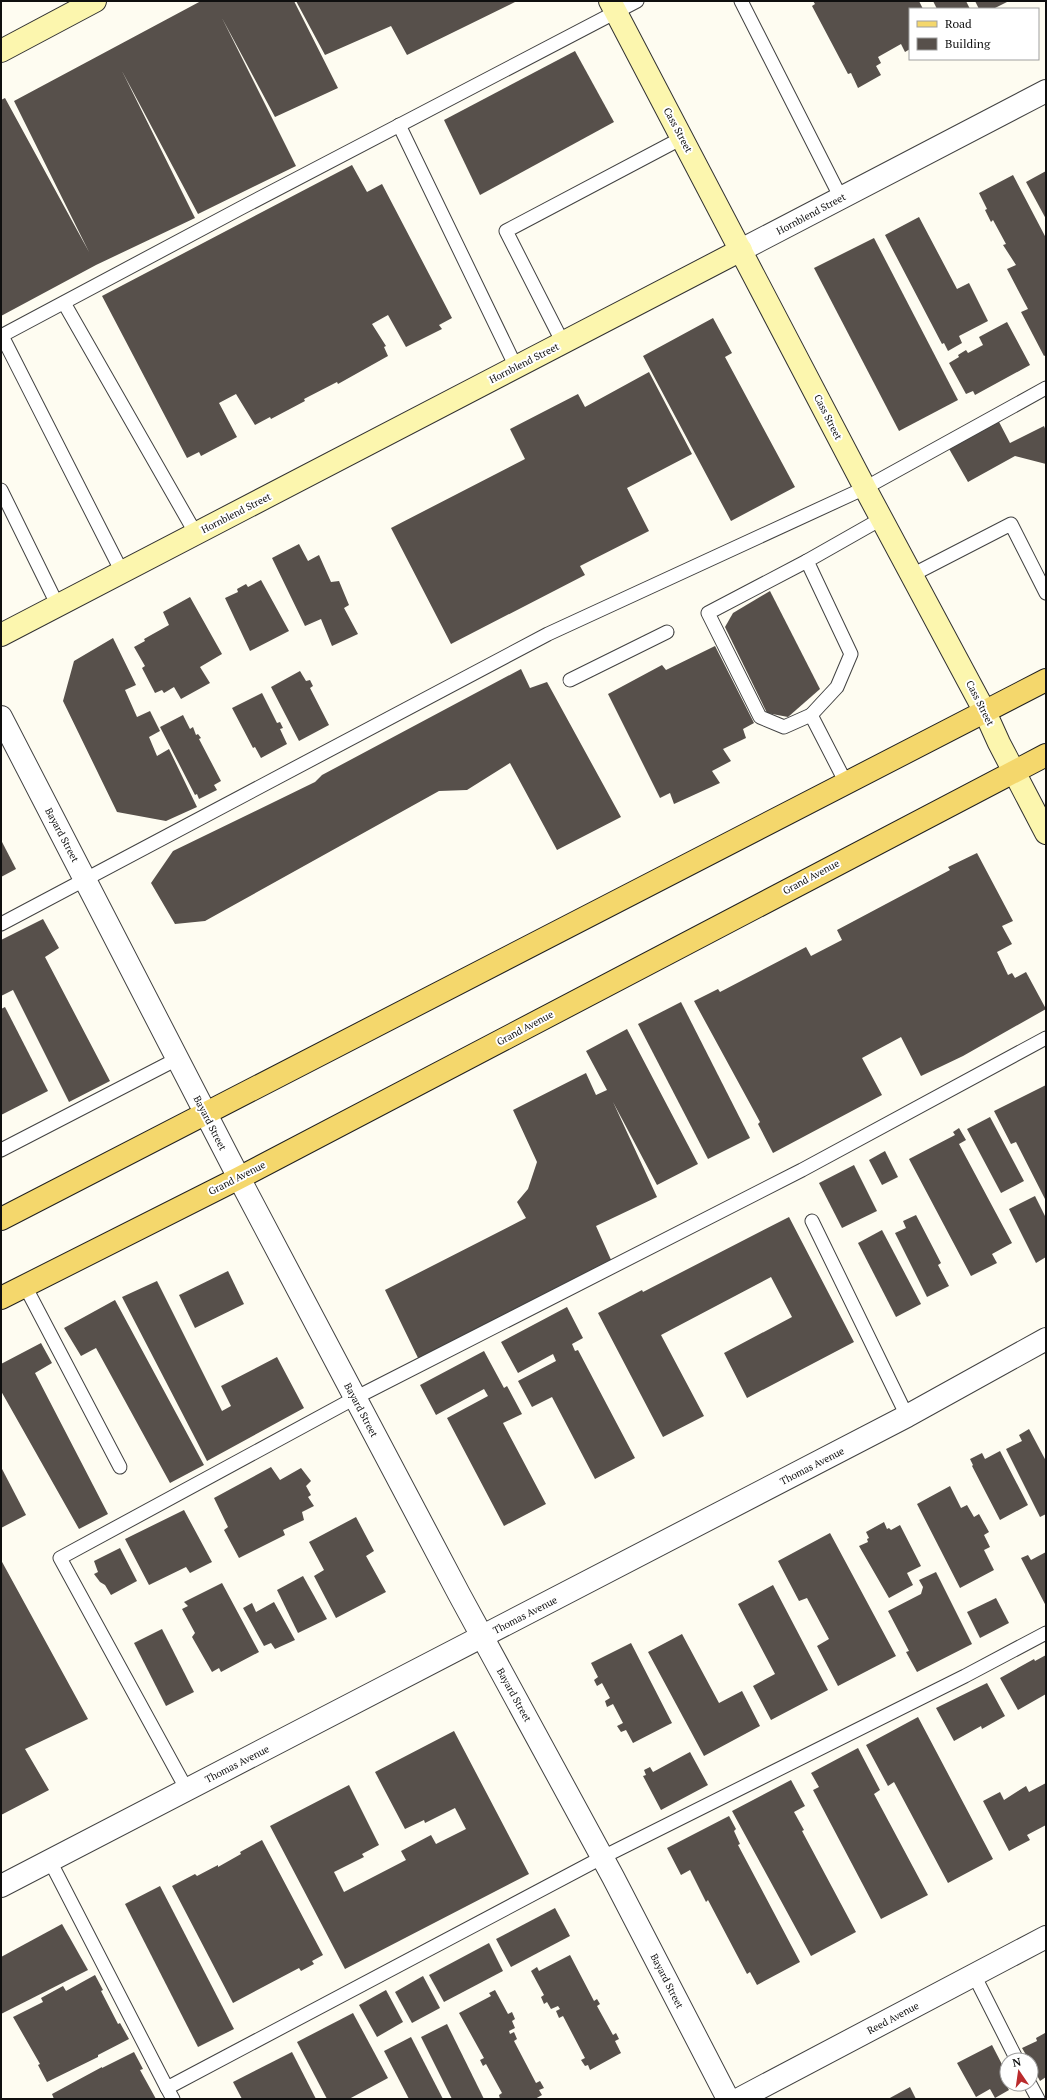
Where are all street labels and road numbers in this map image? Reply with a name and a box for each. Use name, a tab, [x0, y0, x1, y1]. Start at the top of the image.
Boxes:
street label: Cass Street	[661, 105, 695, 155]
street label: Hornblend Street	[774, 190, 848, 238]
street label: Hornblend Street	[487, 340, 561, 386]
street label: Cass Street	[811, 392, 845, 442]
street label: Hornblend Street	[199, 490, 273, 536]
street label: Cass Street	[963, 678, 997, 728]
street label: Bayard Street	[42, 806, 82, 865]
street label: Grand Avenue	[780, 857, 842, 897]
street label: Grand Avenue	[494, 1008, 556, 1048]
street label: Bayard Street	[191, 1093, 229, 1153]
street label: Grand Avenue	[206, 1158, 268, 1198]
street label: Bayard Street	[341, 1381, 381, 1440]
street label: Thomas Avenue	[778, 1444, 846, 1488]
street label: Thomas Avenue	[491, 1593, 559, 1637]
street label: Bayard Street	[494, 1666, 534, 1725]
street label: Thomas Avenue	[203, 1742, 271, 1786]
street label: Bayard Street	[648, 1951, 686, 2011]
street label: Reed Avenue	[865, 1999, 921, 2037]

